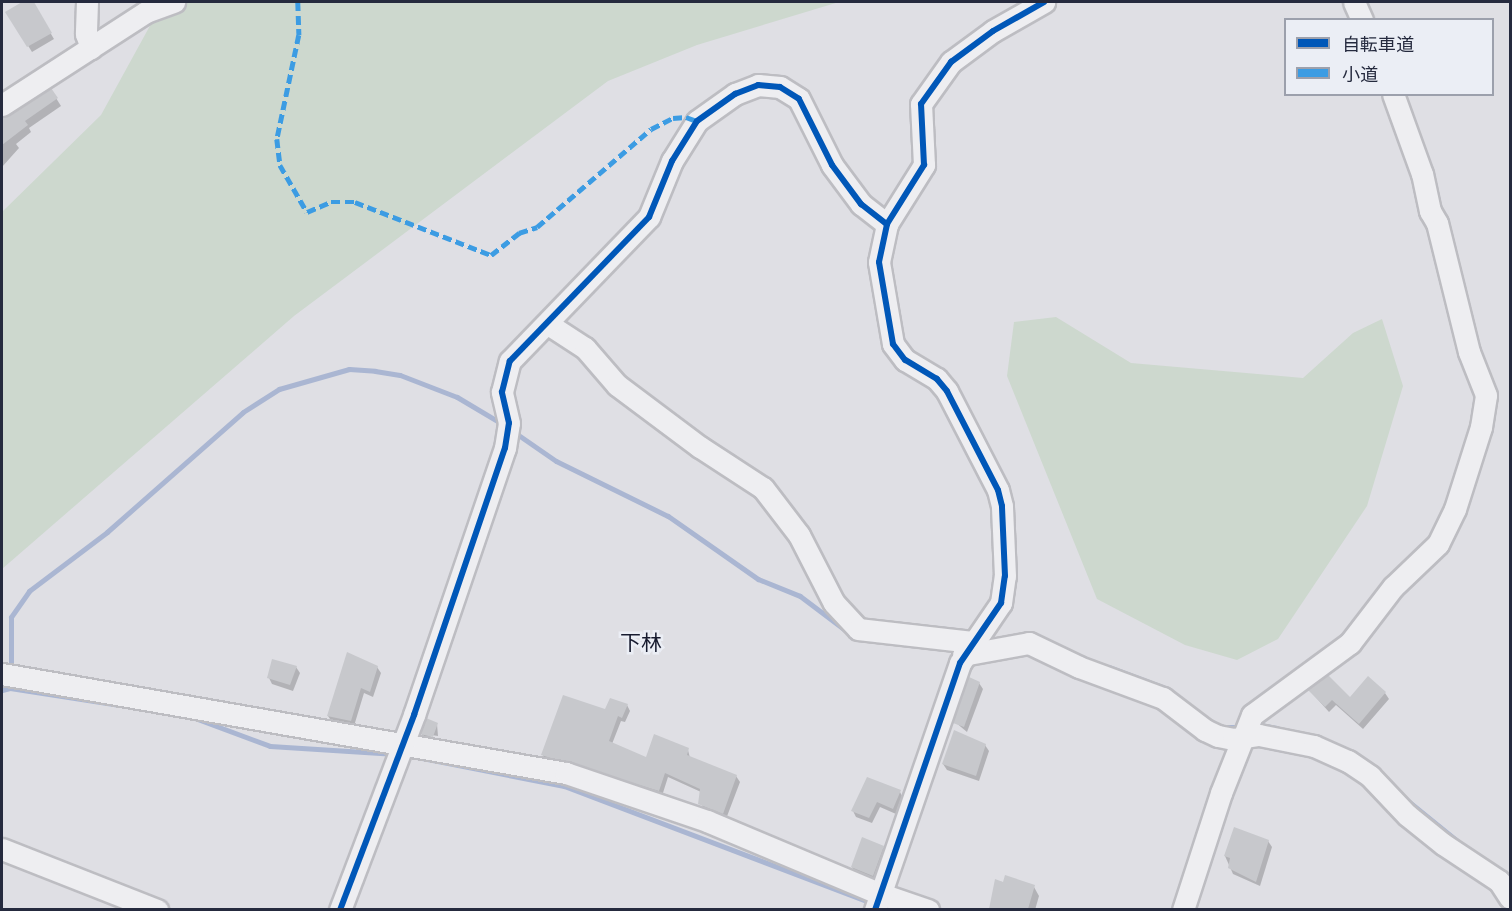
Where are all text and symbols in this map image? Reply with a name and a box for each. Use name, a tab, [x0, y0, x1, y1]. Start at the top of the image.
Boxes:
legend	[1284, 18, 1494, 96]
text: 自転車道	[1342, 33, 1414, 56]
text: 小道	[1342, 63, 1378, 86]
district label: 下林	[620, 630, 662, 656]

